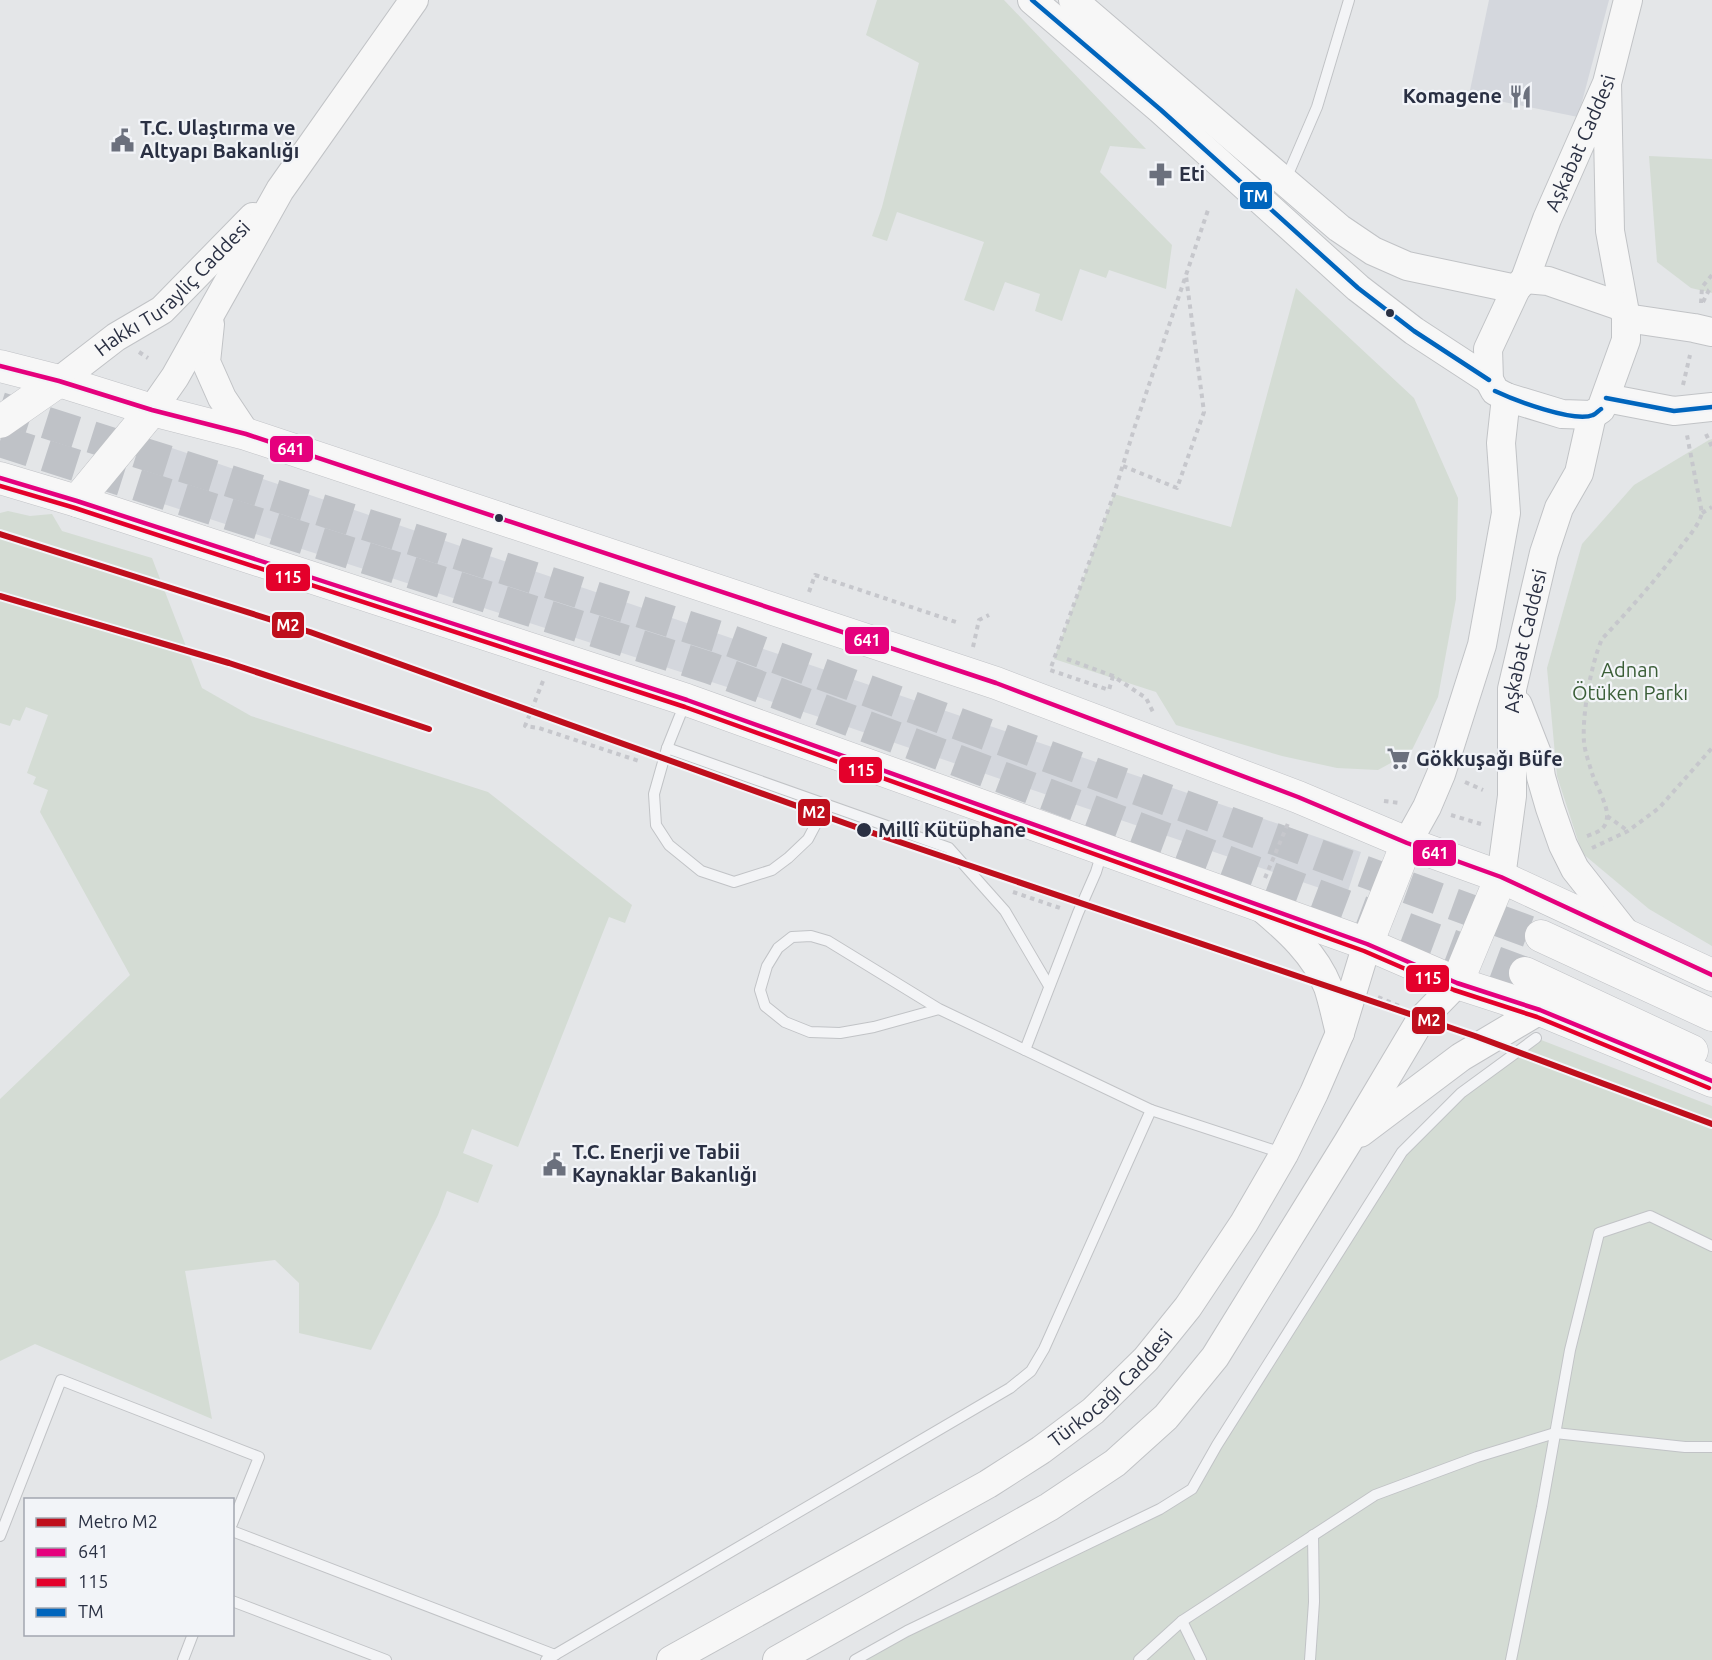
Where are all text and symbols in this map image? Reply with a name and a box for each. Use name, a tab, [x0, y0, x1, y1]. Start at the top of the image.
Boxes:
street label: Aşkabat Caddesi	[1540, 72, 1620, 215]
restaurant icon: Komagene	[1507, 83, 1533, 109]
place label: Komagene	[1403, 84, 1502, 107]
place label: T.C. Ulaştırma ve Altyapı Bakanlığı	[140, 116, 299, 162]
public building icon: T.C. Ulaştırma ve Altyapı Bakanlığı	[109, 127, 135, 153]
pharmacy icon: Eti	[1148, 161, 1174, 187]
place label: Eti	[1179, 162, 1205, 185]
line badge: TM	[1239, 181, 1273, 210]
text: TM	[1244, 187, 1268, 205]
street label: Hakkı Turayliç Caddesi	[90, 215, 254, 360]
unlabelled marker	[1384, 307, 1396, 319]
line badge: 641	[269, 435, 314, 463]
text: 641	[277, 440, 305, 458]
unlabelled marker	[493, 512, 505, 524]
line badge: 115	[265, 563, 311, 592]
street label: Aşkabat Caddesi	[1500, 567, 1551, 713]
text: 115	[274, 568, 302, 586]
line badge: M2	[271, 611, 305, 639]
text: M2	[276, 616, 300, 634]
line badge: 641	[844, 626, 890, 655]
text: 641	[853, 631, 881, 649]
park label: Adnan Ötüken Parkı	[1572, 658, 1688, 704]
supermarket icon: Gökkuşağı Büfe	[1385, 746, 1411, 772]
place label: Gökkuşağı Büfe	[1416, 747, 1563, 770]
line badge: 115	[838, 756, 883, 784]
text: 115	[847, 761, 875, 779]
line badge: M2	[797, 798, 831, 827]
text: M2	[802, 803, 826, 821]
place label: Millî Kütüphane	[878, 818, 1026, 841]
marker: Millî Kütüphane	[855, 821, 873, 839]
line badge: 641	[1412, 839, 1457, 867]
text: 641	[1421, 844, 1449, 862]
line badge: 115	[1405, 964, 1450, 993]
text: 115	[1414, 969, 1442, 987]
line badge: M2	[1411, 1006, 1446, 1035]
text: M2	[1417, 1011, 1441, 1029]
place label: T.C. Enerji ve Tabii Kaynaklar Bakanlığı	[572, 1140, 757, 1186]
public building icon: T.C. Enerji ve Tabii Kaynaklar Bakanlığı	[541, 1151, 567, 1177]
street label: Türkocağı Caddesi	[1044, 1324, 1177, 1451]
legend	[24, 1498, 234, 1636]
text: Metro M2	[78, 1511, 158, 1531]
text: 641	[78, 1541, 108, 1561]
text: 115	[78, 1571, 108, 1591]
text: TM	[78, 1601, 104, 1621]

